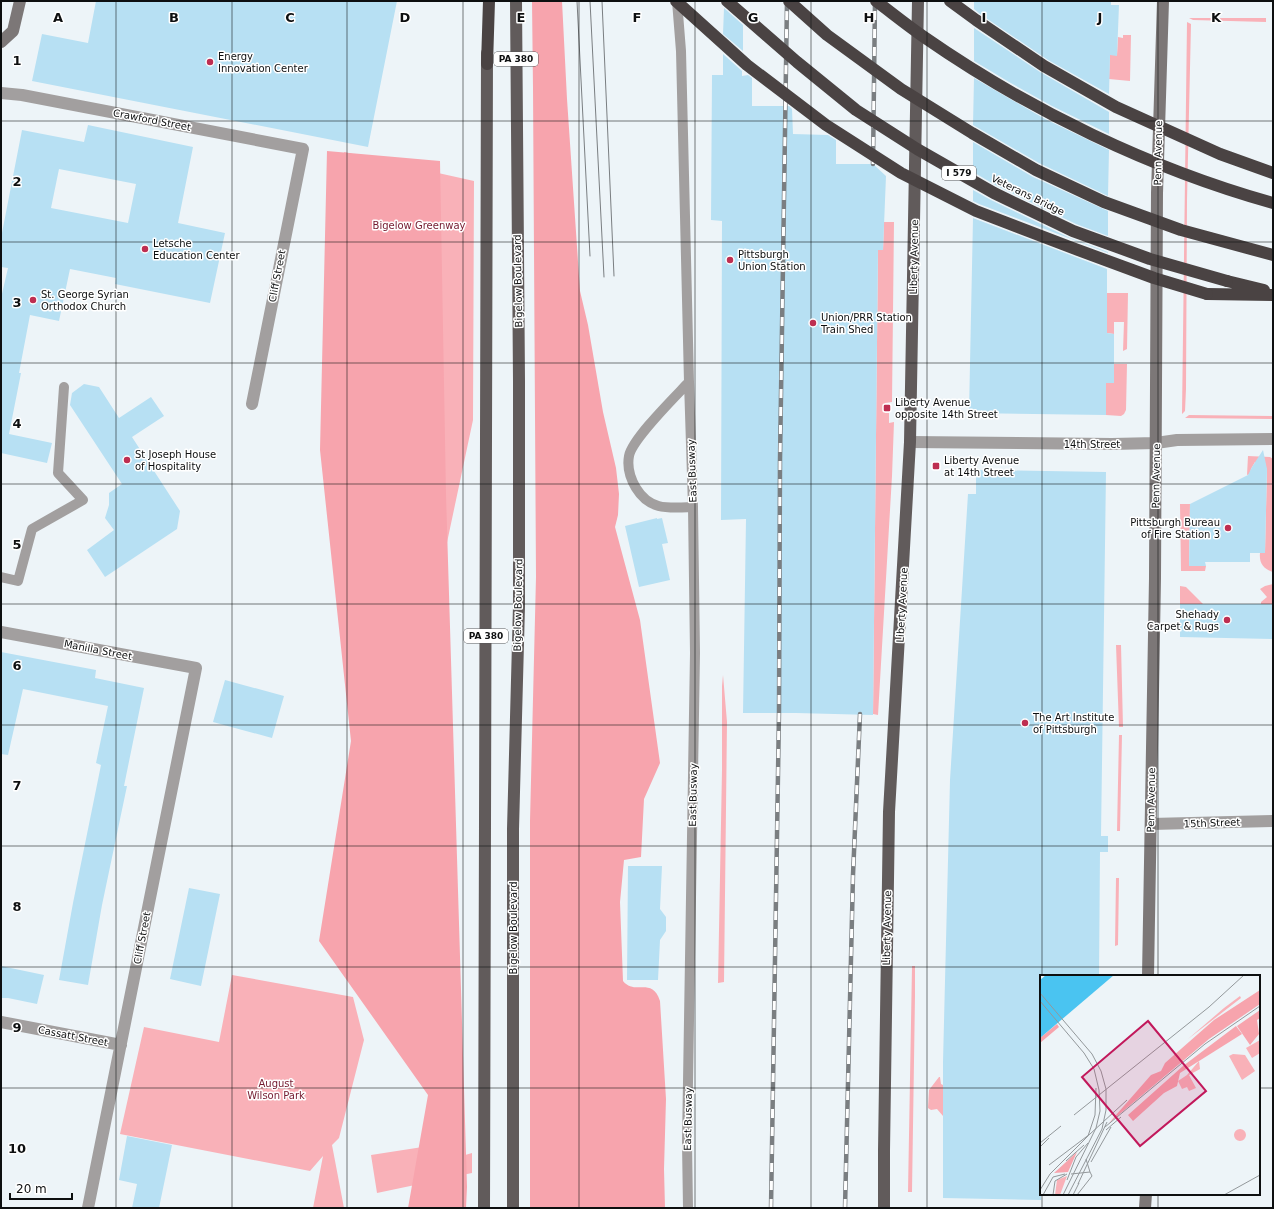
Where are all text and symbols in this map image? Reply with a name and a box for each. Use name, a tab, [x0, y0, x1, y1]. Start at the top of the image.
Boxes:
text: A	[53, 10, 63, 25]
text: B	[169, 10, 179, 25]
text: C	[285, 10, 295, 25]
text: D	[400, 10, 411, 25]
text: E	[517, 10, 525, 25]
text: F	[633, 10, 641, 25]
text: G	[748, 10, 758, 25]
text: H	[864, 10, 874, 25]
text: I	[982, 10, 986, 25]
text: J	[1097, 10, 1102, 25]
text: K	[1211, 10, 1222, 25]
place label: Energy Innovation Center	[218, 51, 309, 74]
road number: PA 380	[494, 52, 538, 66]
text: 1	[12, 53, 22, 68]
marker: Energy Innovation Center	[205, 57, 215, 67]
street label: Crawford Street	[112, 107, 192, 133]
street label: Penn Avenue	[1152, 120, 1164, 186]
road number: I 579	[942, 166, 976, 180]
street label: Veterans Bridge	[990, 173, 1066, 217]
text: 2	[12, 174, 22, 189]
street label: Liberty Avenue	[908, 219, 920, 295]
park label: Bigelow Greenway	[373, 220, 466, 231]
street label: Bigelow Boulevard	[512, 234, 524, 328]
place label: Letsche Education Center	[153, 238, 241, 261]
marker: Letsche Education Center	[140, 244, 150, 254]
street label: Cliff Street	[267, 249, 287, 303]
place label: Pittsburgh Union Station	[738, 249, 806, 272]
marker: Pittsburgh Union Station	[725, 255, 735, 265]
place label: St. George Syrian Orthodox Church	[41, 289, 129, 312]
text: 3	[12, 295, 22, 310]
marker: St. George Syrian Orthodox Church	[28, 295, 38, 305]
place label: Union/PRR Station Train Shed	[820, 312, 912, 335]
marker: Union/PRR Station Train Shed	[808, 318, 818, 328]
place label: Liberty Avenue opposite 14th Street	[895, 397, 998, 420]
marker: Liberty Avenue opposite 14th Street	[882, 403, 892, 413]
text: 4	[12, 416, 22, 431]
street label: East Busway	[685, 439, 699, 503]
street label: 14th Street	[1064, 439, 1120, 450]
street label: Penn Avenue	[1150, 443, 1162, 509]
place label: St Joseph House of Hospitality	[135, 449, 216, 472]
marker: St Joseph House of Hospitality	[122, 455, 132, 465]
place label: Liberty Avenue at 14th Street	[944, 455, 1019, 478]
marker: Liberty Avenue at 14th Street	[931, 461, 941, 471]
place label: Pittsburgh Bureau of Fire Station 3	[1130, 517, 1220, 540]
marker: Pittsburgh Bureau of Fire Station 3	[1223, 523, 1233, 533]
text: 5	[12, 537, 22, 552]
street label: Bigelow Boulevard	[512, 558, 524, 652]
street label: Liberty Avenue	[895, 567, 909, 643]
place label: Shehady Carpet & Rugs	[1147, 609, 1219, 632]
marker: Shehady Carpet & Rugs	[1222, 615, 1232, 625]
road number: PA 380	[464, 629, 508, 643]
street label: Manilla Street	[63, 638, 133, 662]
text: 6	[12, 658, 22, 673]
place label: The Art Institute of Pittsburgh	[1032, 712, 1114, 735]
marker: The Art Institute of Pittsburgh	[1020, 718, 1030, 728]
street label: East Busway	[687, 763, 699, 827]
street label: Penn Avenue	[1145, 767, 1157, 833]
text: 7	[12, 778, 22, 793]
street label: 15th Street	[1184, 817, 1241, 829]
street label: Bigelow Boulevard	[508, 882, 519, 974]
street label: Liberty Avenue	[881, 890, 893, 966]
text: 8	[12, 899, 22, 914]
street label: Cliff Street	[132, 911, 152, 965]
inset map	[1040, 975, 1260, 1195]
text: 9	[12, 1020, 22, 1035]
street label: Cassatt Street	[37, 1024, 109, 1048]
park label: August Wilson Park	[247, 1078, 305, 1101]
street label: East Busway	[682, 1087, 694, 1151]
text: 10	[8, 1141, 26, 1156]
scale bar	[10, 1175, 72, 1201]
text: 20 m	[16, 1182, 47, 1196]

